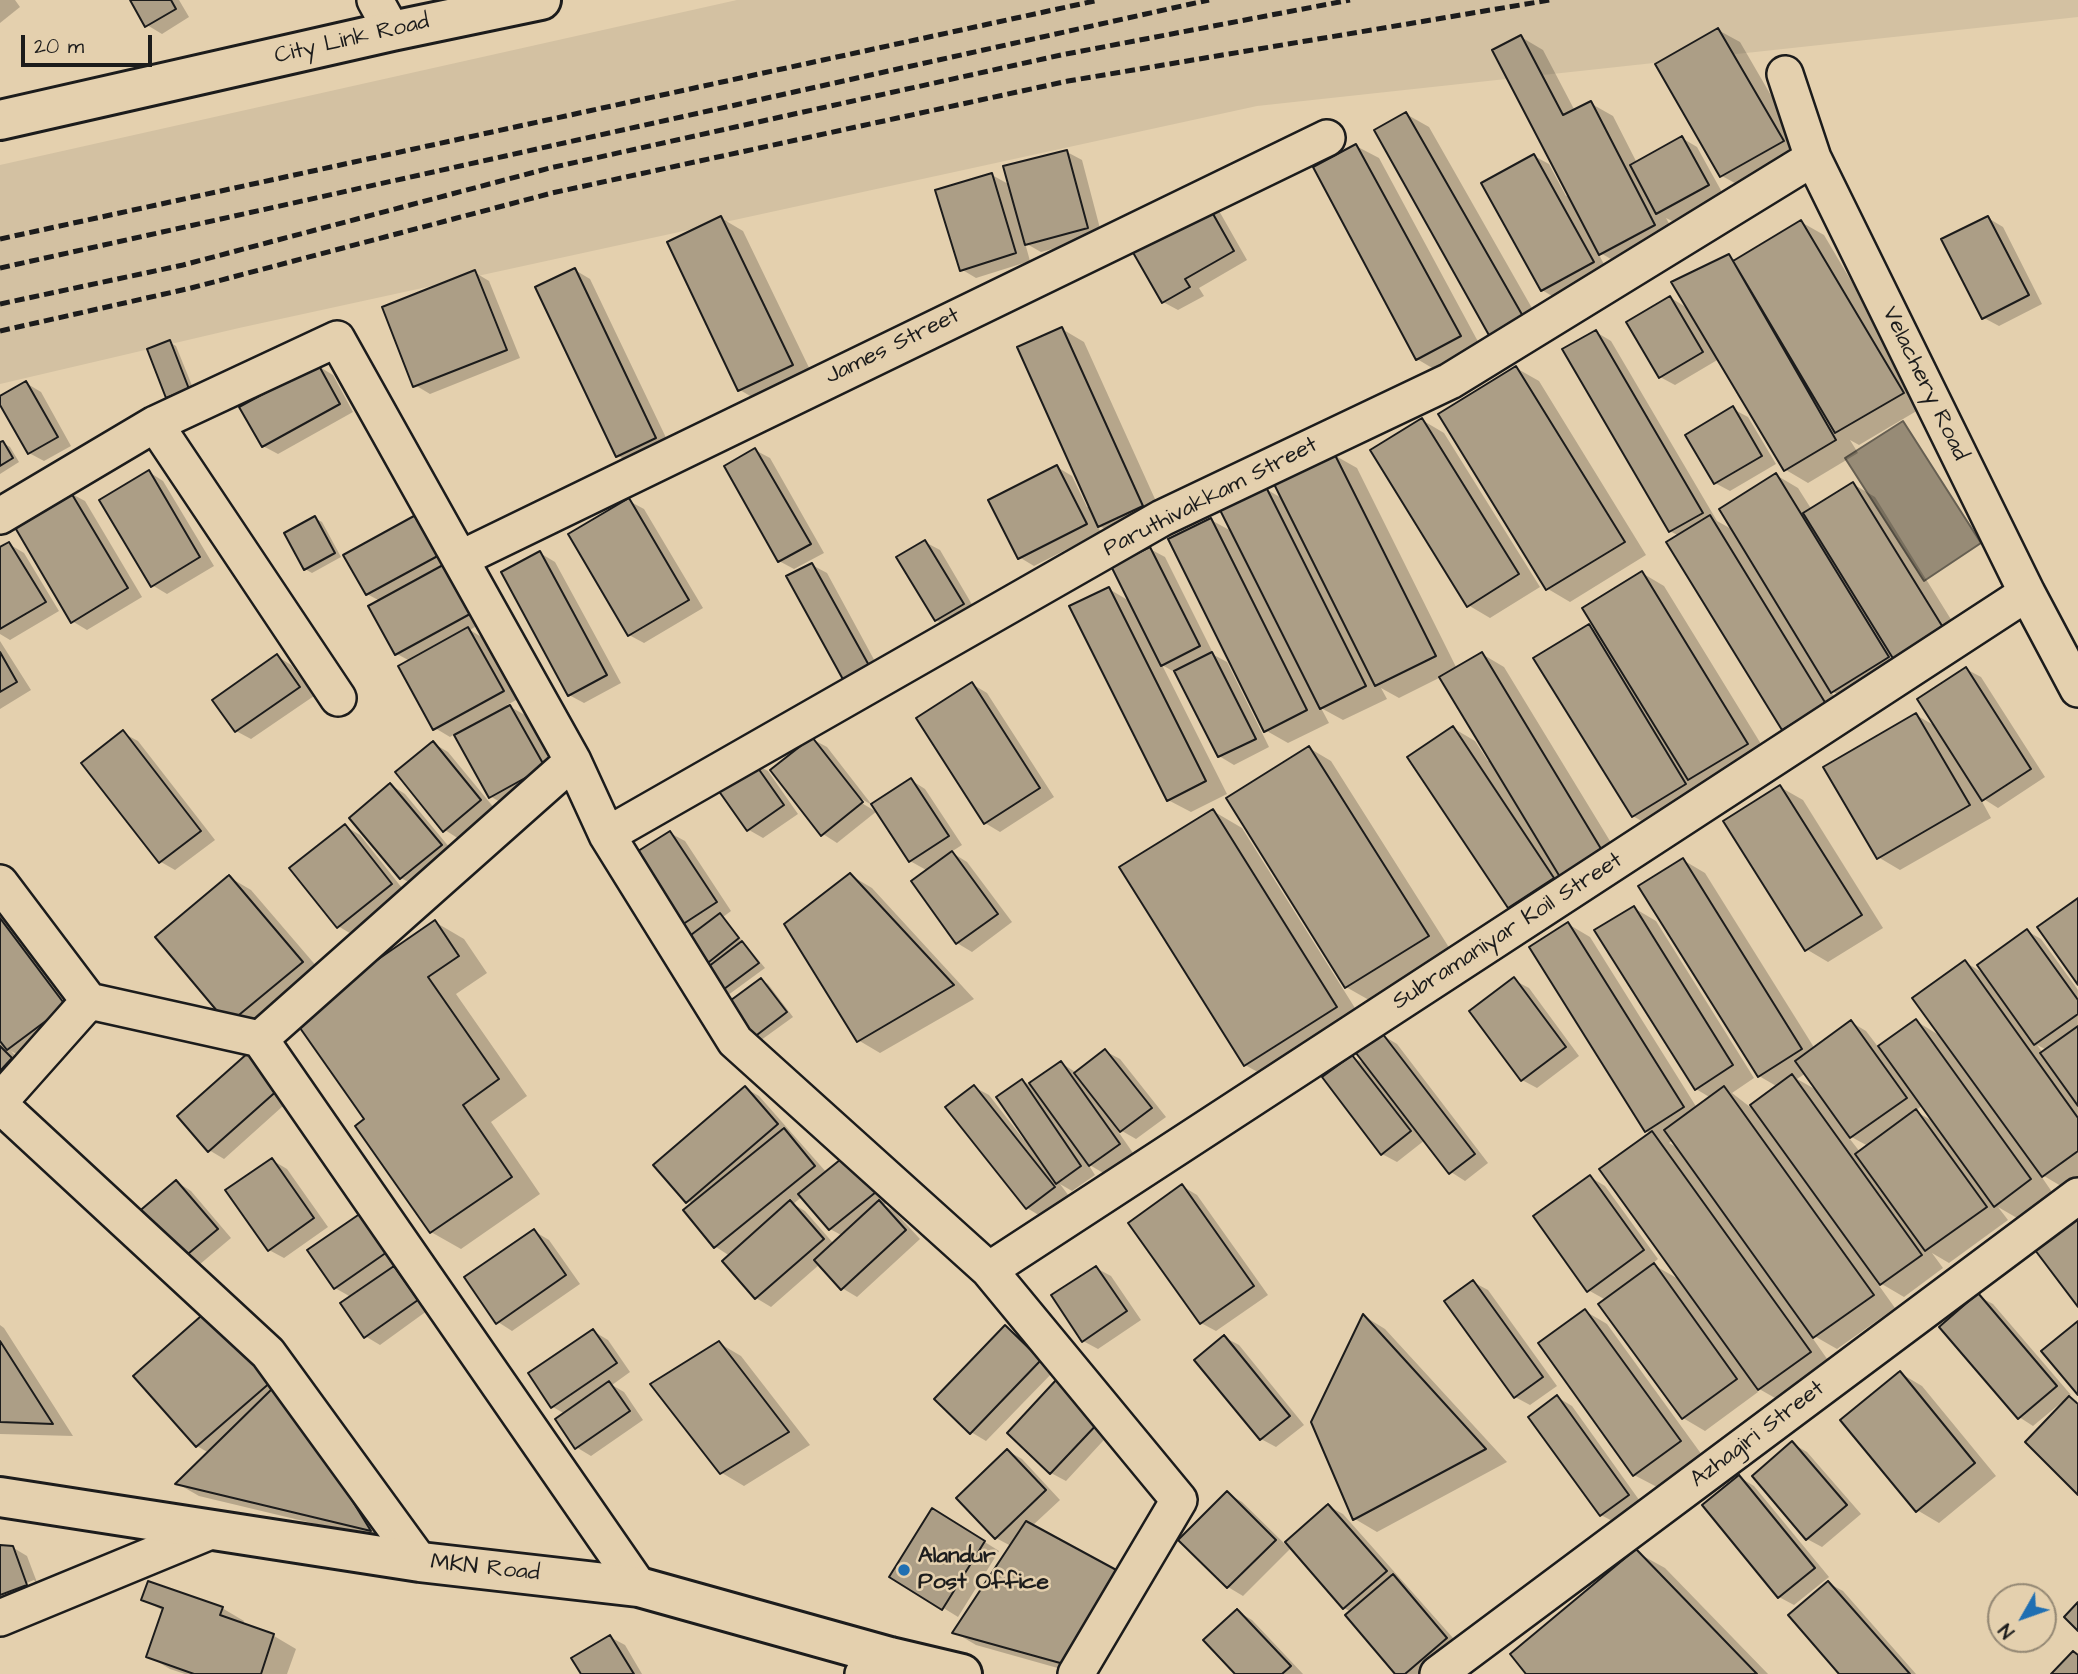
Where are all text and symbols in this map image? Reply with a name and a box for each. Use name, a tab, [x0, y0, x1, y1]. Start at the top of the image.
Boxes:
street label: City Link Road	[272, 9, 432, 71]
scale bar	[24, 21, 156, 65]
text: 20 m	[34, 32, 84, 61]
street label: Velachery Road	[1875, 302, 1973, 466]
street label: James Street	[821, 303, 965, 391]
street label: Paruthivakkam Street	[1099, 432, 1323, 564]
street label: Subramaniyar Koil Street	[1388, 847, 1628, 1017]
street label: Azhagiri Street	[1685, 1376, 1831, 1494]
place label: Alandur Post Office	[918, 1543, 1049, 1597]
street label: MKN Road	[429, 1550, 541, 1588]
marker: Alandur Post Office	[896, 1562, 912, 1578]
north arrow	[1987, 1583, 2057, 1653]
text: N	[1993, 1617, 2021, 1644]

